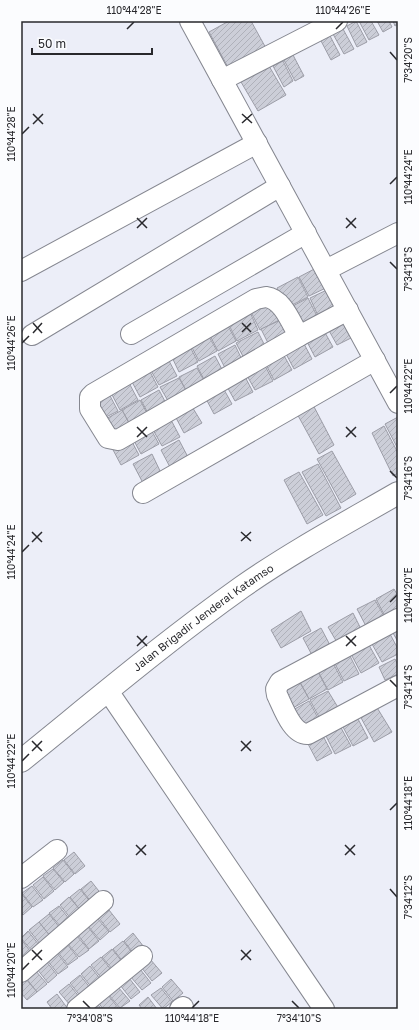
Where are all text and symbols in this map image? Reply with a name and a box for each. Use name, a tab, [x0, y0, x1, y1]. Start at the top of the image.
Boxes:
text: 110°44'28"E	[106, 4, 162, 16]
text: 110°44'26"E	[315, 4, 371, 16]
scale bar	[32, 30, 152, 56]
text: 50 m	[38, 36, 66, 51]
text: 7°34'20"S	[402, 37, 414, 83]
text: 110°44'28"E	[5, 106, 17, 162]
text: 110°44'24"E	[402, 149, 414, 205]
text: 7°34'18"S	[402, 247, 414, 291]
text: 110°44'26"E	[5, 315, 17, 371]
text: 110°44'22"E	[402, 359, 414, 413]
text: 7°34'16"S	[402, 456, 414, 500]
text: 110°44'24"E	[5, 524, 17, 580]
street label: Jalan Brigadir Jenderal Katamso	[130, 561, 276, 673]
text: 110°44'20"E	[402, 567, 414, 623]
text: 7°34'14"S	[402, 665, 414, 709]
text: 110°44'22"E	[5, 734, 17, 788]
text: 110°44'18"E	[402, 776, 414, 830]
text: 7°34'12"S	[402, 875, 414, 919]
text: 110°44'20"E	[5, 942, 17, 998]
text: 7°34'08"S	[67, 1012, 113, 1024]
text: 110°44'18"E	[165, 1012, 219, 1024]
text: 7°34'10"S	[277, 1012, 321, 1024]

